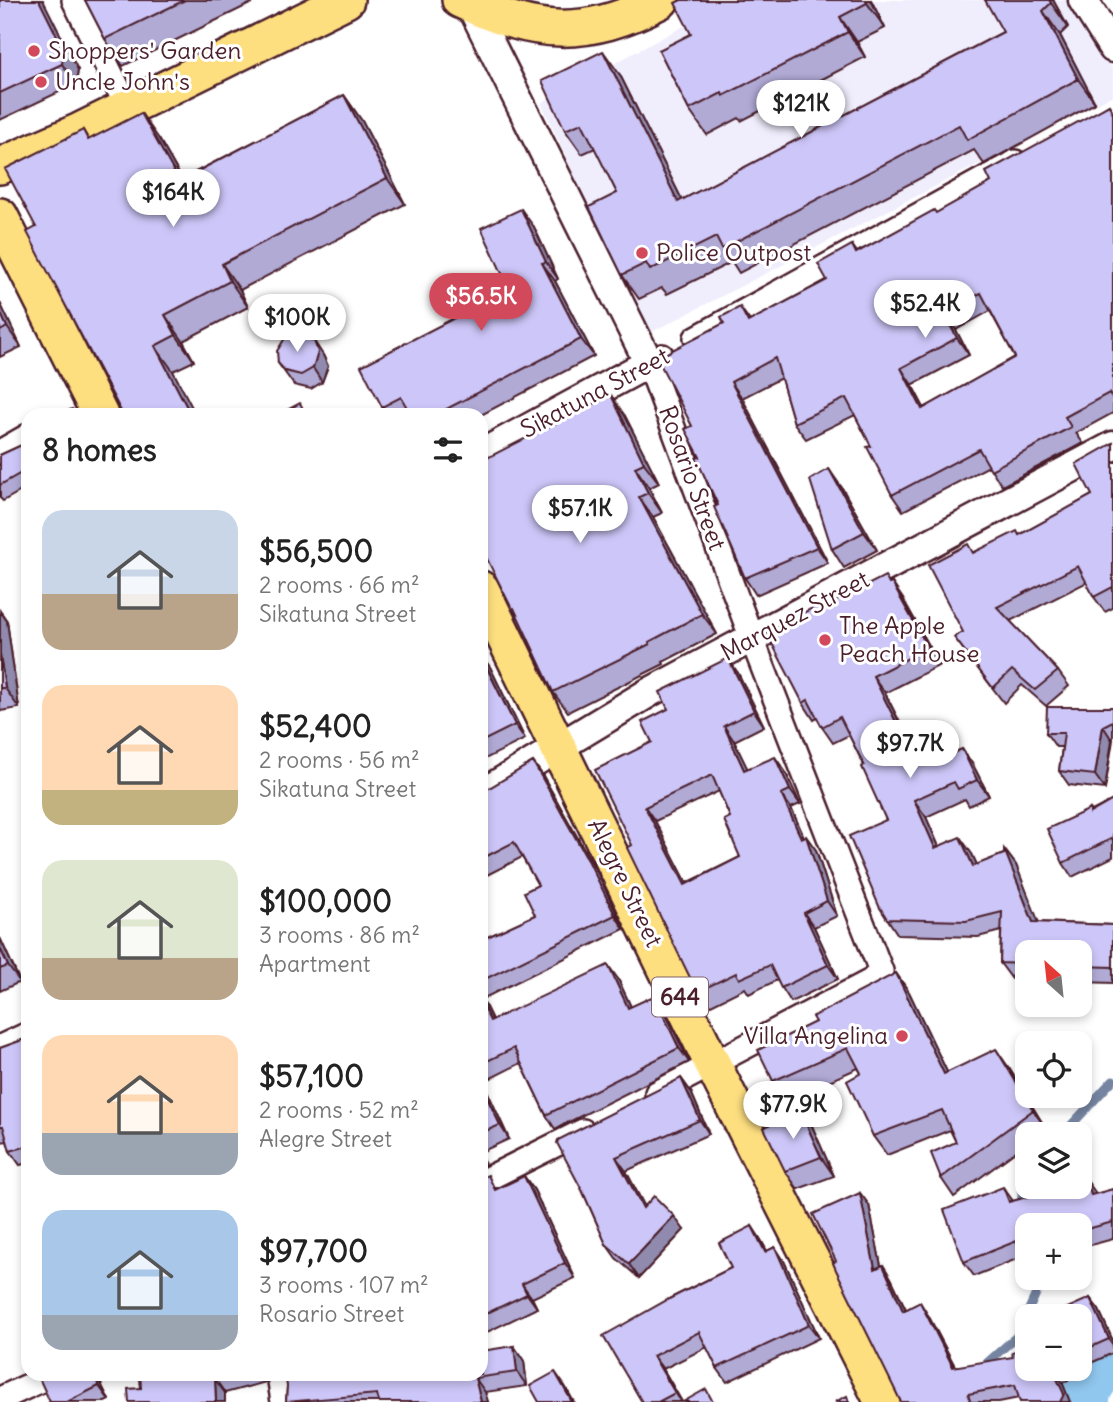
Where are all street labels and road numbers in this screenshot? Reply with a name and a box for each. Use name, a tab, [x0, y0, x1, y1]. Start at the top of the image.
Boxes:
street label: Sikatuna Street	[515, 340, 674, 444]
street label: Rosario Street	[653, 401, 733, 554]
street label: Marquez Street	[715, 563, 874, 667]
street label: Alegre Street	[582, 814, 670, 952]
road number: 644	[652, 978, 708, 1016]

